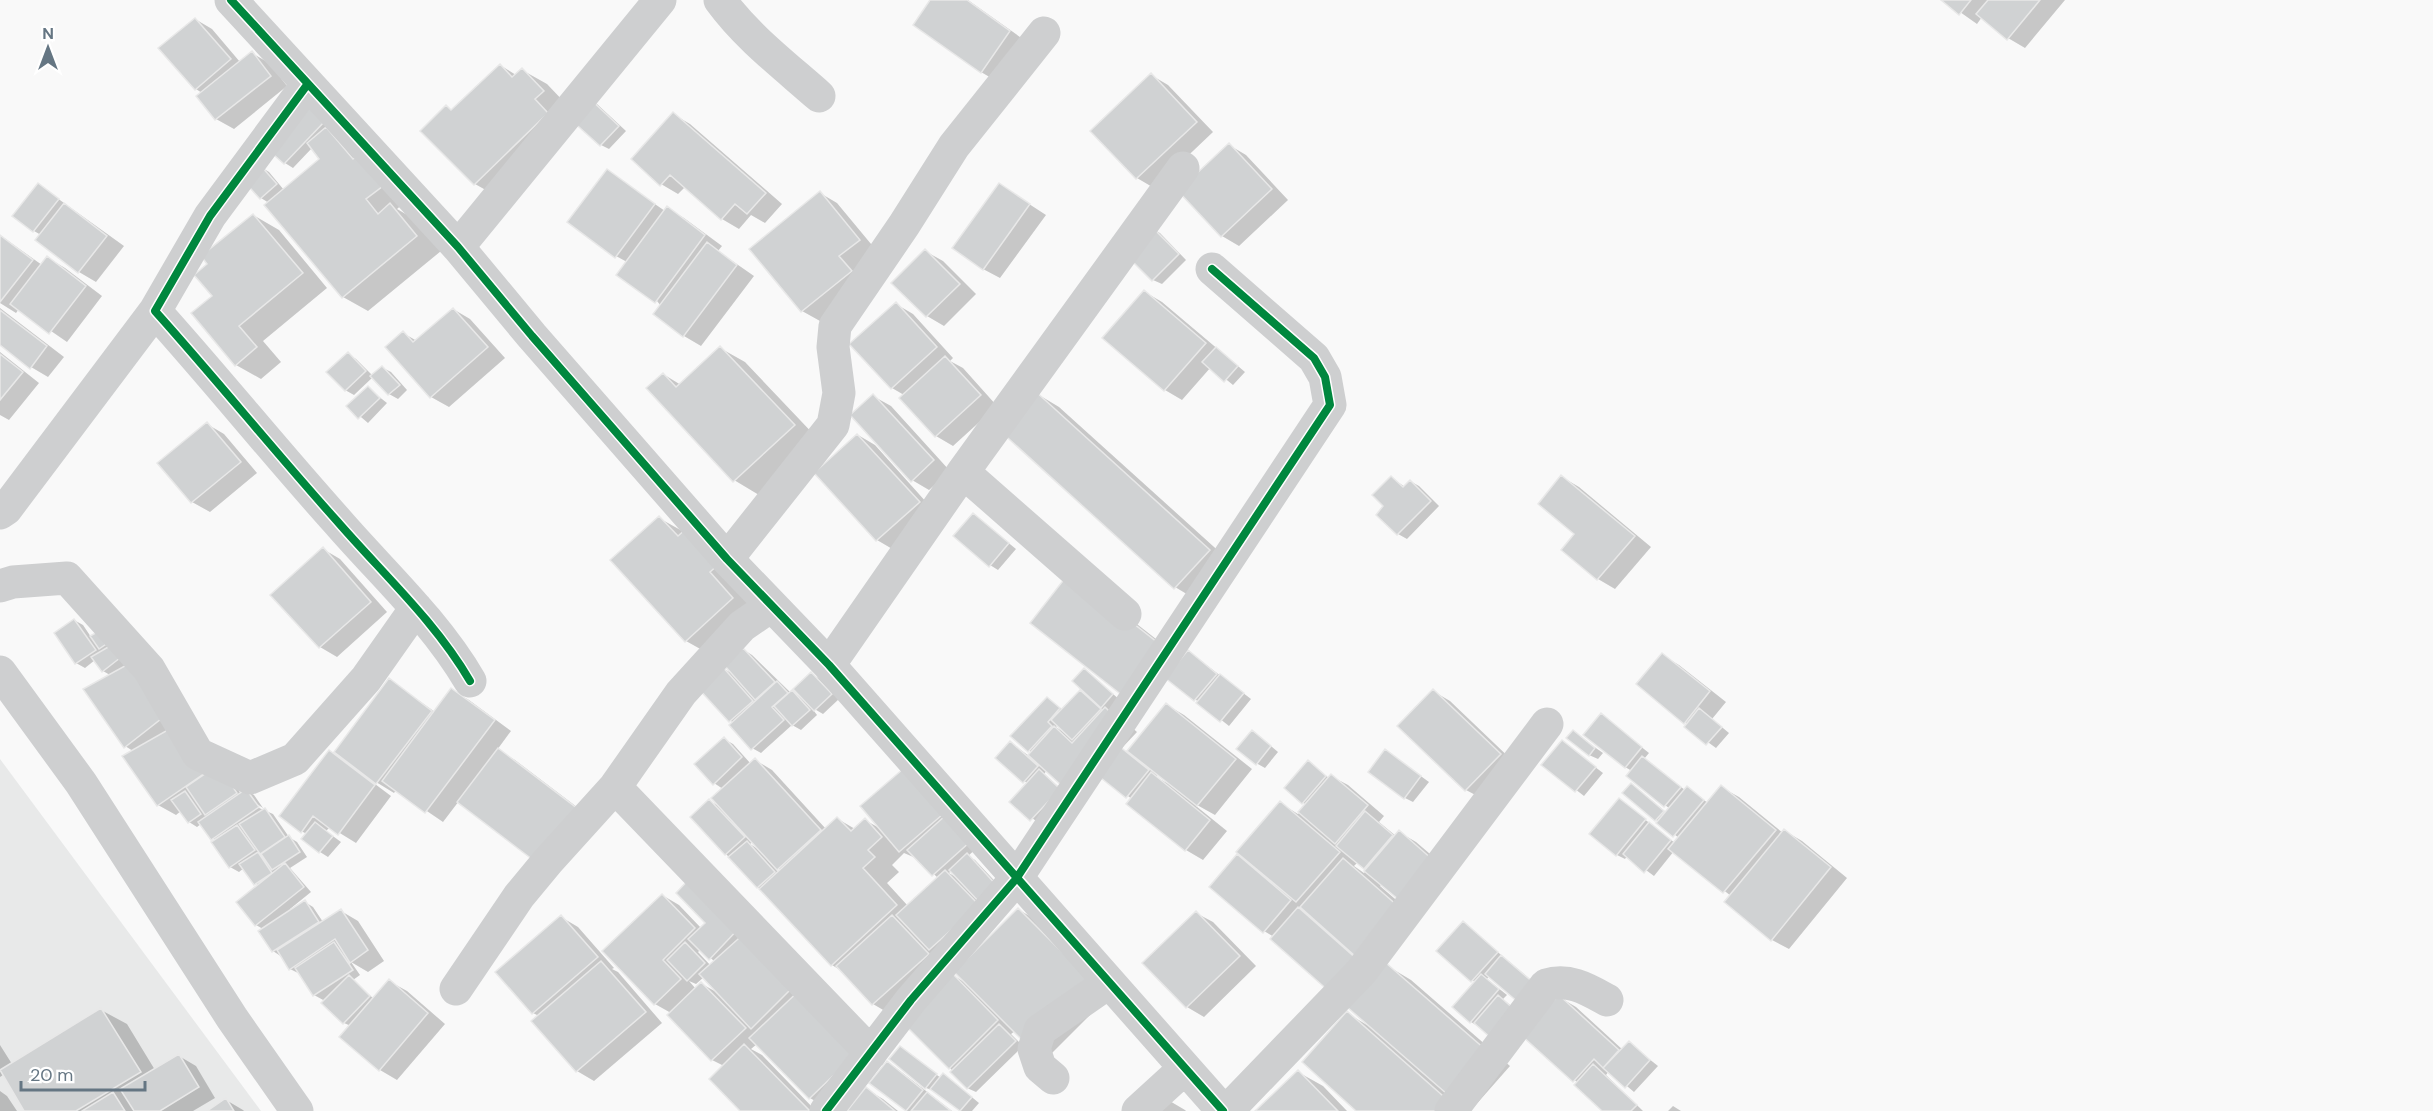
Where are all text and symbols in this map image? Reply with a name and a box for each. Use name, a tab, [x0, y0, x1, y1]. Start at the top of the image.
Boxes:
north arrow	[18, 18, 78, 78]
text: N	[42, 23, 54, 44]
scale bar	[21, 1054, 146, 1092]
text: 20 m	[30, 1063, 73, 1087]

